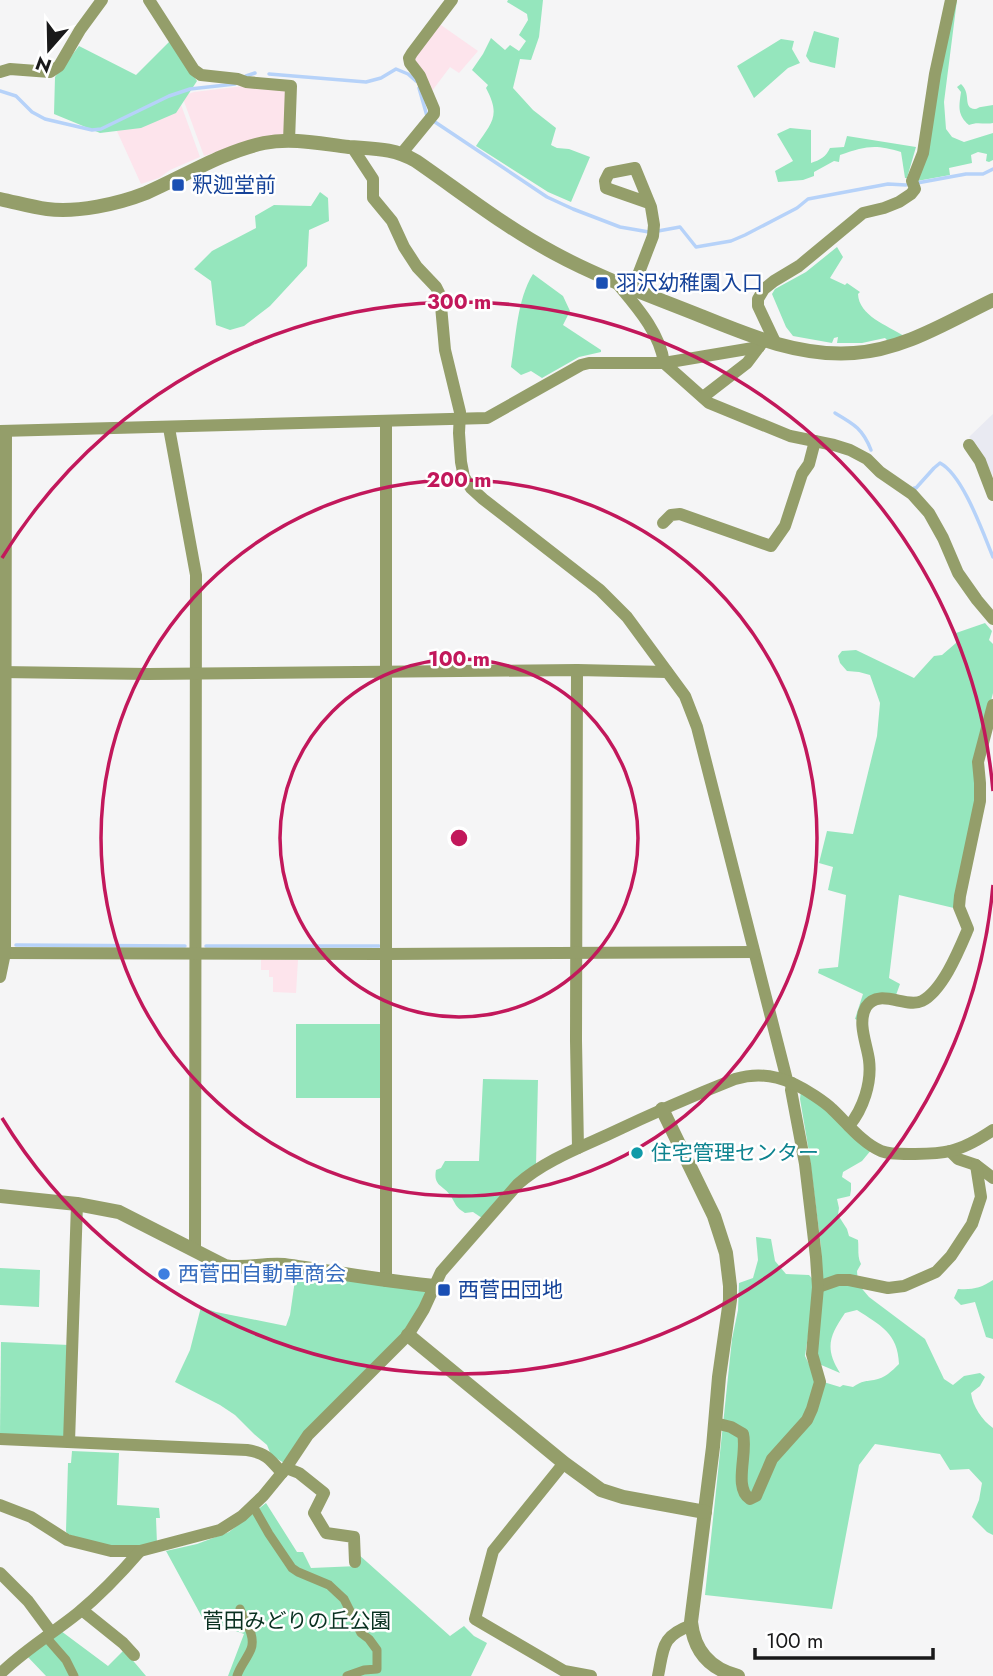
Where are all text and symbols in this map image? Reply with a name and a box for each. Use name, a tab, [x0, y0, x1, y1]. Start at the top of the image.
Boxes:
north arrow	[14, 14, 84, 84]
text: N	[32, 49, 55, 80]
place label: 釈迦堂前	[192, 170, 276, 200]
marker: 釈迦堂前	[170, 177, 186, 193]
place label: 羽沢幼稚園入口	[616, 268, 763, 298]
marker: 羽沢幼稚園入口	[594, 275, 610, 291]
text: 300 m	[427, 287, 491, 317]
text: 200 m	[426, 465, 492, 495]
text: 100 m	[428, 644, 490, 674]
centre of rings	[447, 826, 471, 850]
place label: 住宅管理センター	[651, 1138, 819, 1168]
marker: 住宅管理センター	[629, 1145, 645, 1161]
place label: 西菅田自動車商会	[178, 1259, 346, 1289]
marker: 西菅田自動車商会	[156, 1266, 172, 1282]
place label: 西菅田団地	[458, 1275, 563, 1305]
marker: 西菅田団地	[436, 1282, 452, 1298]
park label: 菅田みどりの丘公園	[203, 1606, 392, 1636]
scale bar	[755, 1616, 934, 1660]
text: 100 m	[766, 1626, 823, 1656]

